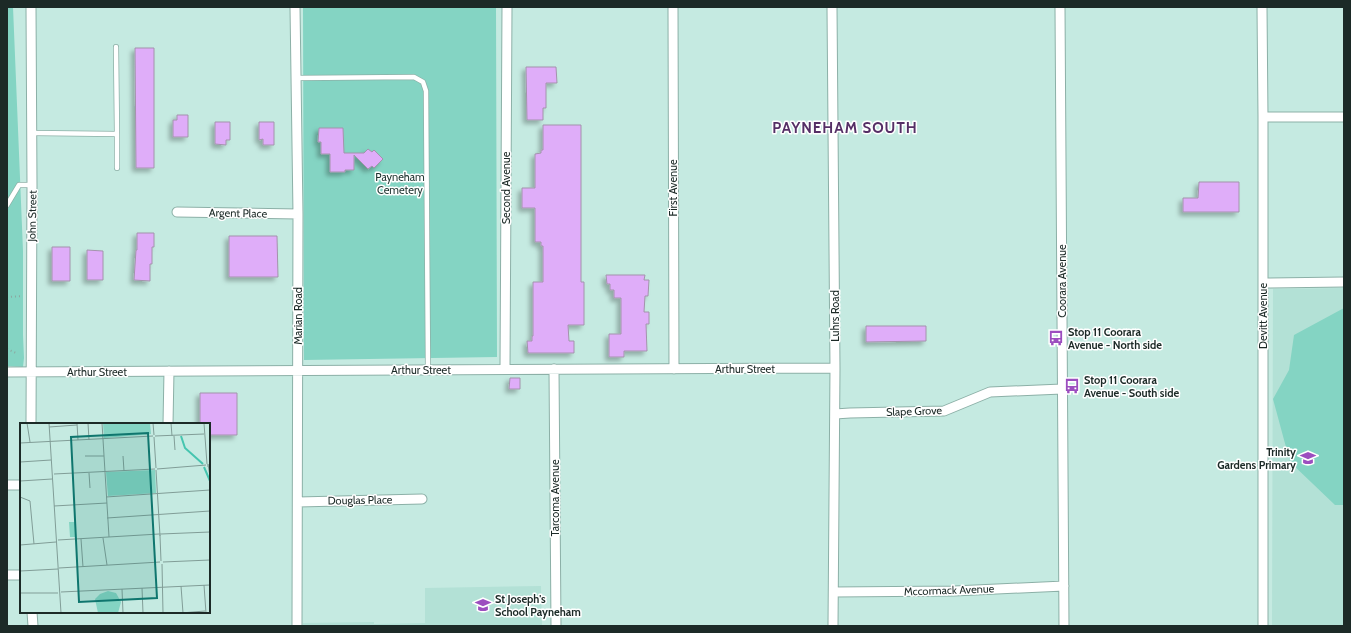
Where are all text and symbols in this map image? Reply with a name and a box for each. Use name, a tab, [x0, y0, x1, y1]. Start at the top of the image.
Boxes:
district label: PAYNEHAM SOUTH	[772, 119, 918, 137]
street label: Second Avenue	[499, 151, 513, 224]
street label: First Avenue	[666, 159, 680, 217]
park label: Payneham Cemetery	[375, 170, 425, 197]
street label: John Street	[25, 190, 39, 243]
street label: Argent Place	[209, 205, 268, 221]
street label: Coorara Avenue	[1055, 244, 1069, 318]
street label: Devitt Avenue	[1256, 283, 1270, 349]
street label: Marian Road	[291, 287, 305, 345]
street label: Luhrs Road	[828, 290, 842, 342]
place label: Stop 11 Coorara Avenue - North side	[1068, 325, 1162, 352]
bus stop icon: Stop 11 Coorara Avenue - North side	[1047, 329, 1065, 347]
street label: Arthur Street	[715, 362, 775, 376]
street label: Arthur Street	[391, 363, 451, 377]
street label: Arthur Street	[67, 365, 127, 379]
place label: Stop 11 Coorara Avenue - South side	[1084, 373, 1179, 400]
bus stop icon: Stop 11 Coorara Avenue - South side	[1063, 377, 1081, 395]
street label: Slape Grove	[886, 403, 943, 419]
inset map	[20, 423, 210, 613]
place label: Trinity Gardens Primary	[1217, 445, 1296, 472]
school or university icon: Trinity Gardens Primary	[1299, 449, 1317, 467]
street label: Tarcoma Avenue	[548, 459, 562, 537]
street label: Douglas Place	[327, 492, 393, 508]
street label: Mccormack Avenue	[904, 581, 995, 599]
place label: St Joseph's School Payneham	[495, 592, 581, 619]
school or university icon: St Joseph's School Payneham	[474, 596, 492, 614]

